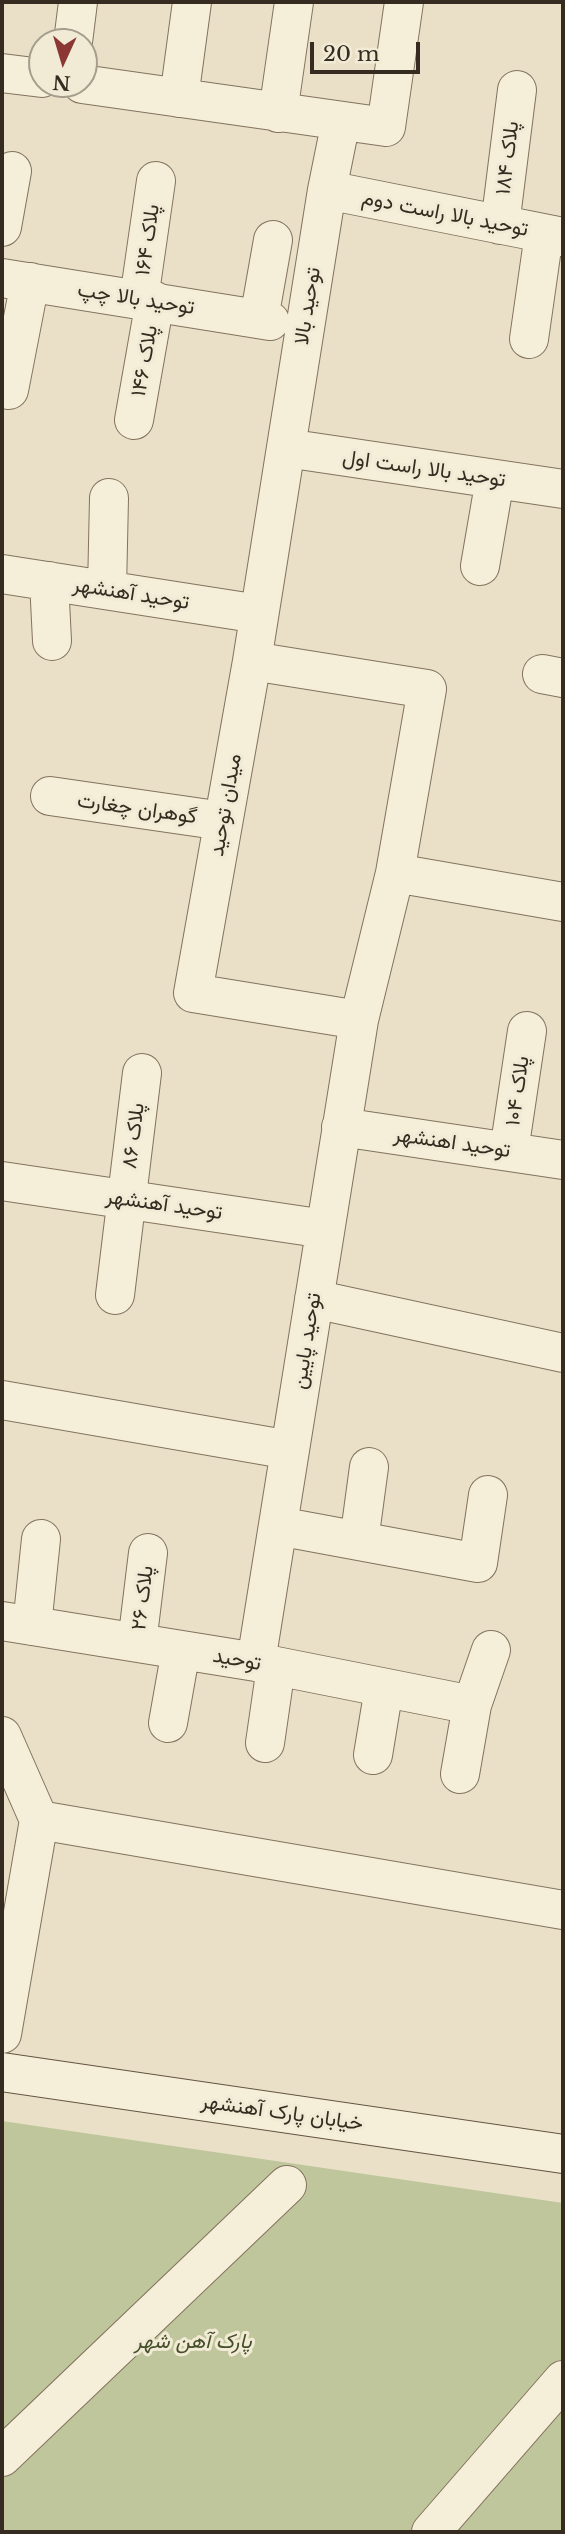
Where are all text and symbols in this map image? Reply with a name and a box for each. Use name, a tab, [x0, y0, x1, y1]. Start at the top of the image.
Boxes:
north arrow	[28, 28, 98, 98]
scale bar	[313, 28, 423, 72]
text: 20 m	[323, 41, 380, 67]
text: N	[52, 70, 71, 95]
street label: پلاک ۱۸۴	[491, 120, 525, 196]
street label: توحید بالا راست دوم	[360, 186, 530, 242]
street label: پلاک ۱۶۴	[131, 203, 165, 277]
street label: توحید بالا	[289, 265, 327, 347]
street label: توحید بالا چپ	[76, 277, 196, 321]
street label: پلاک ۱۴۶	[126, 323, 164, 399]
street label: توحید بالا راست اول	[341, 445, 507, 493]
street label: توحید آهنشهر	[71, 572, 191, 616]
street label: میدان توحید	[205, 752, 247, 858]
street label: گوهران چغارت	[76, 788, 198, 830]
street label: پلاک ۱۰۴	[501, 1054, 535, 1128]
street label: پلاک ۸۶	[117, 1102, 151, 1170]
street label: توحید اهنشهر	[392, 1122, 512, 1164]
street label: توحید آهنشهر	[104, 1184, 224, 1226]
street label: توحید پایین	[287, 1291, 327, 1391]
street label: پلاک ۲۶	[127, 1564, 159, 1632]
street label: توحید	[211, 1643, 263, 1677]
street label: خیابان پارک آهنشهر	[199, 2089, 365, 2137]
park label: پارک آهن شهر	[135, 2329, 251, 2355]

